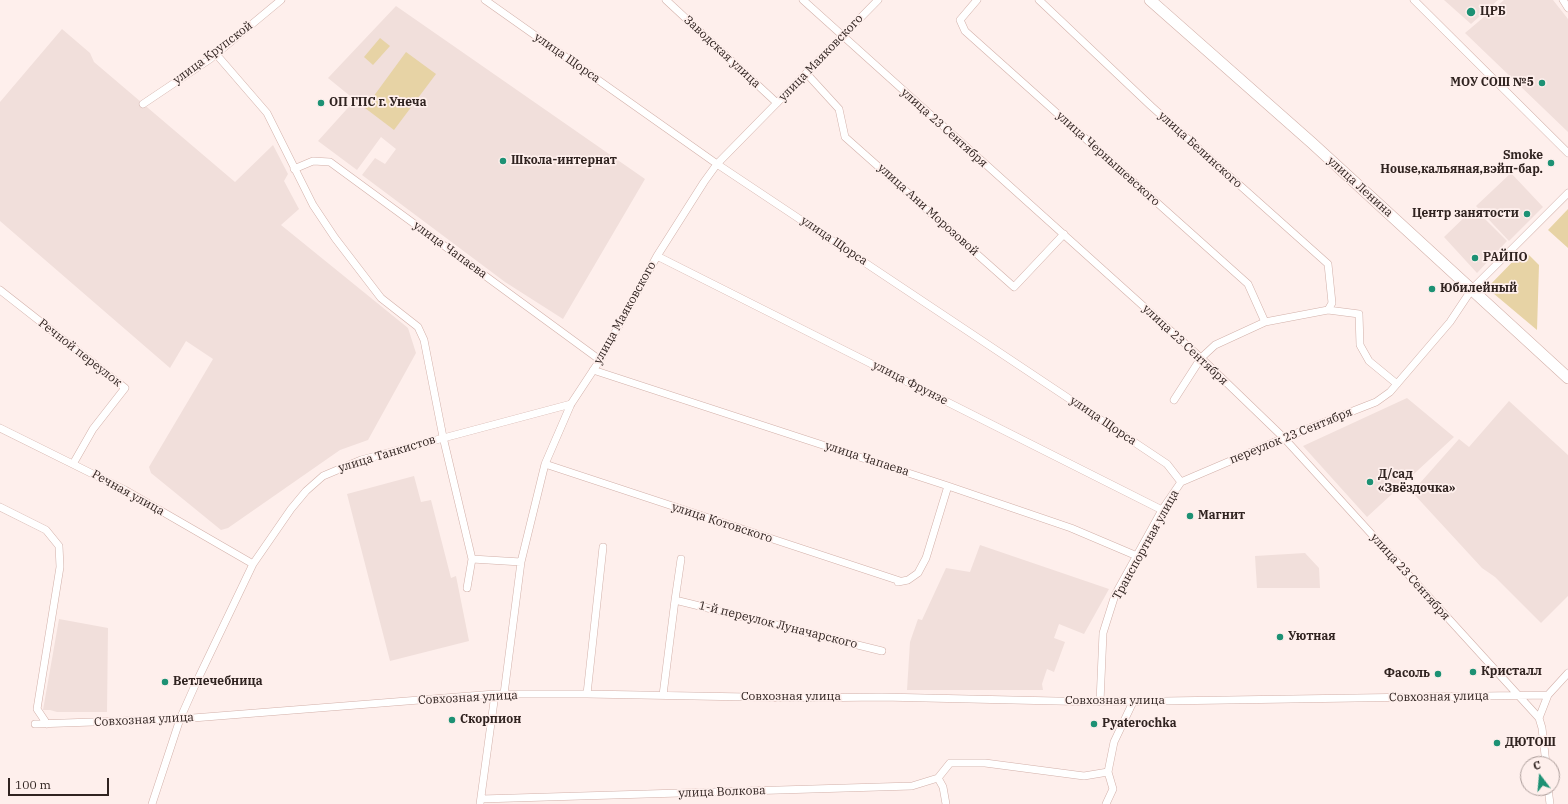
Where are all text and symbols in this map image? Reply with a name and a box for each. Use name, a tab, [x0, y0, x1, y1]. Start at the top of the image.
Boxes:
place label: ЦРБ	[1480, 5, 1506, 19]
marker: ЦРБ	[1465, 6, 1477, 18]
street label: улица Маяковского	[776, 12, 866, 104]
street label: Заводская улица	[681, 13, 763, 91]
street label: улица Крупской	[170, 18, 256, 88]
street label: улица Щорса	[531, 30, 603, 86]
place label: МОУ СОШ №5	[1450, 76, 1534, 90]
marker: МОУ СОШ №5	[1537, 78, 1547, 88]
street label: улица 23 Сентября	[898, 85, 990, 171]
place label: ОП ГПС г. Унеча	[329, 96, 427, 110]
marker: ОП ГПС г. Унеча	[316, 98, 326, 108]
street label: улица Чернышевского	[1053, 109, 1163, 209]
street label: улица Белинского	[1155, 109, 1245, 191]
place label: Smoke House,кальяная,вэйп-бар.	[1380, 149, 1543, 177]
place label: Школа-интернат	[511, 154, 617, 168]
street label: улица Ленина	[1324, 154, 1396, 220]
marker: Школа-интернат	[498, 156, 508, 166]
marker: Smoke House,кальяная,вэйп-бар.	[1546, 158, 1556, 168]
street label: улица Ани Морозовой	[875, 161, 981, 259]
place label: Центр занятости	[1412, 207, 1519, 221]
marker: Центр занятости	[1522, 209, 1532, 219]
street label: улица Щорса	[798, 213, 870, 269]
street label: улица Чапаева	[410, 218, 490, 282]
place label: РАЙПО	[1483, 251, 1527, 265]
marker: РАЙПО	[1470, 253, 1480, 263]
street label: улица Маяковского	[591, 259, 659, 367]
place label: Юбилейный	[1440, 282, 1517, 296]
marker: Юбилейный	[1427, 284, 1437, 294]
street label: улица 23 Сентября	[1139, 302, 1231, 388]
street label: Речной переулок	[36, 316, 124, 390]
street label: улица Фрунзе	[870, 358, 950, 408]
street label: улица Щорса	[1067, 393, 1139, 449]
street label: переулок 23 Сентября	[1227, 405, 1355, 467]
street label: улица Танкистов	[337, 432, 437, 476]
street label: улица Чапаева	[823, 439, 911, 479]
street label: Речная улица	[89, 467, 167, 519]
place label: Д/сад «Звёздочка»	[1378, 468, 1455, 496]
marker: Д/сад «Звёздочка»	[1365, 477, 1375, 487]
street label: Транспортная улица	[1110, 487, 1182, 603]
street label: улица Котовского	[670, 500, 774, 546]
place label: Магнит	[1198, 509, 1245, 523]
marker: Магнит	[1185, 511, 1195, 521]
street label: улица 23 Сентября	[1367, 531, 1453, 623]
street label: 1-й переулок Луначарского	[697, 598, 859, 652]
place label: Уютная	[1288, 630, 1336, 644]
marker: Уютная	[1275, 632, 1285, 642]
place label: Кристалл	[1481, 665, 1542, 679]
place label: Фасоль	[1384, 667, 1430, 681]
marker: Кристалл	[1468, 667, 1478, 677]
marker: Фасоль	[1433, 669, 1443, 679]
place label: Ветлечебница	[173, 675, 263, 689]
marker: Ветлечебница	[160, 677, 170, 687]
street label: Совхозная улица	[418, 688, 518, 708]
street label: Совхозная улица	[1389, 689, 1489, 705]
street label: Совхозная улица	[741, 690, 841, 704]
street label: Совхозная улица	[1065, 694, 1165, 708]
street label: Совхозная улица	[94, 710, 194, 730]
place label: Скорпион	[460, 713, 521, 727]
marker: Скорпион	[447, 715, 457, 725]
place label: Pyaterochka	[1102, 717, 1177, 731]
marker: Pyaterochka	[1089, 719, 1099, 729]
place label: ДЮТОШ	[1505, 736, 1556, 750]
marker: ДЮТОШ	[1492, 738, 1502, 748]
north arrow	[1520, 756, 1560, 796]
text: С	[1532, 758, 1542, 773]
scale bar	[10, 770, 111, 796]
text: 100 m	[15, 777, 51, 792]
street label: улица Волкова	[678, 783, 766, 801]

